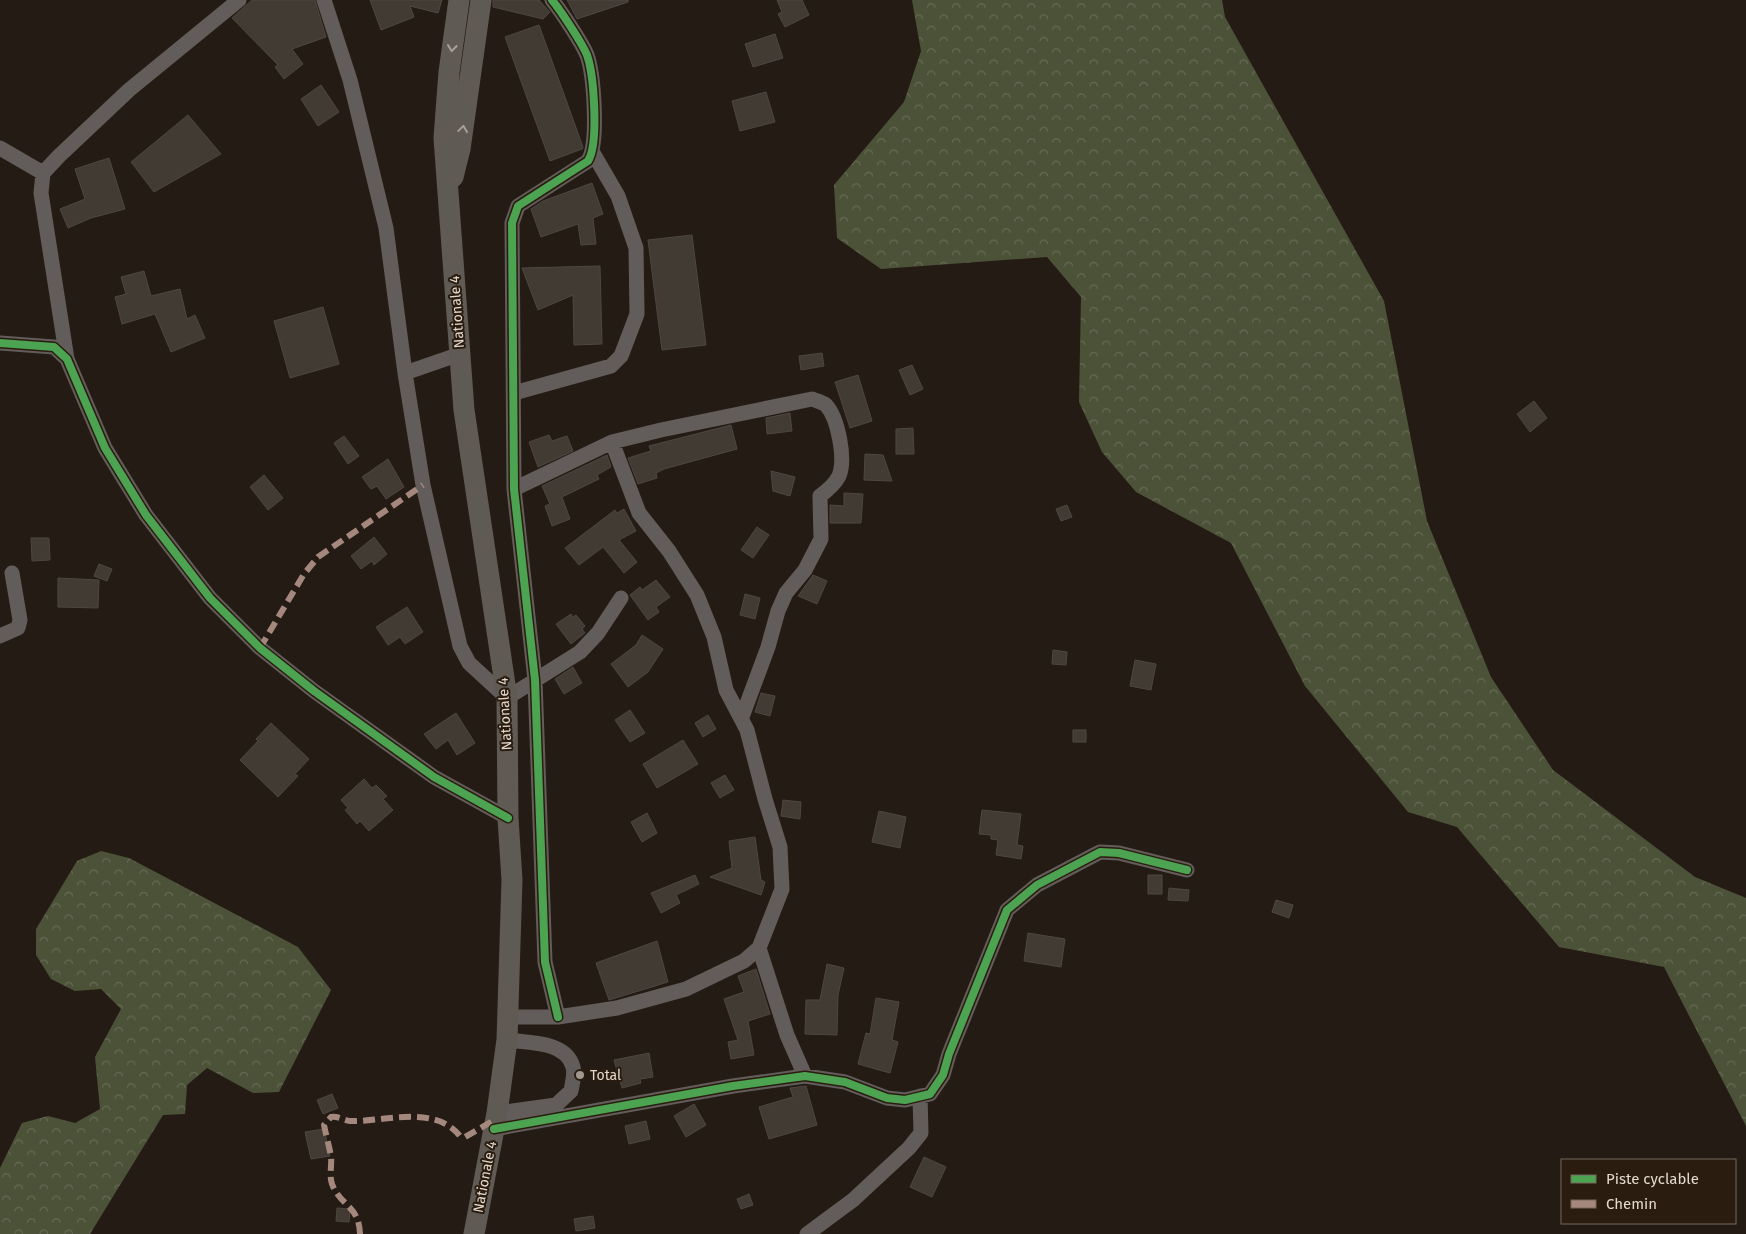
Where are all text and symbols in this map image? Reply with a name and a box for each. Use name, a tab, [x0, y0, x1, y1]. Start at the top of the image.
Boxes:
one-way arrow	[447, 45, 458, 53]
one-way arrow	[457, 125, 468, 133]
street label: Nationale 4	[446, 275, 468, 349]
street label: Nationale 4	[495, 677, 515, 751]
place label: Total	[590, 1067, 621, 1084]
marker: Total	[574, 1069, 586, 1081]
street label: Nationale 4	[470, 1139, 500, 1214]
legend	[1561, 1159, 1736, 1224]
text: Piste cyclable	[1606, 1170, 1699, 1188]
text: Chemin	[1606, 1195, 1657, 1213]

